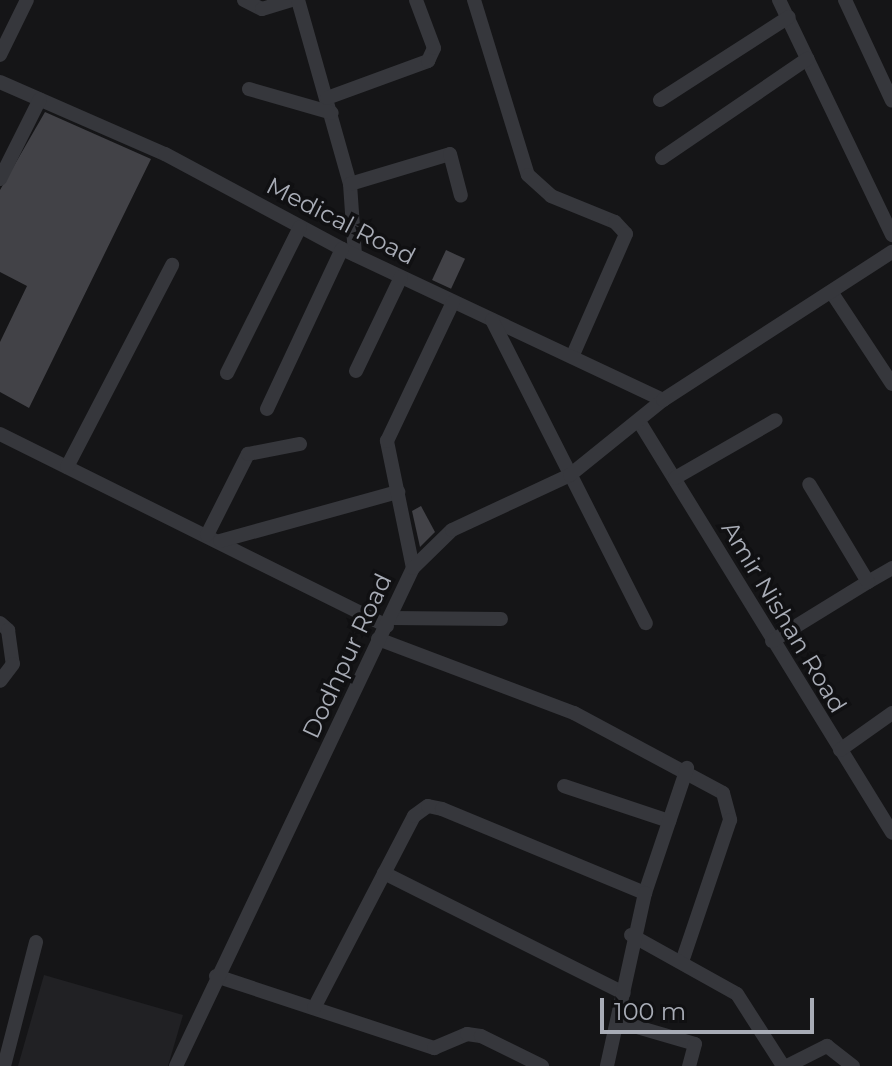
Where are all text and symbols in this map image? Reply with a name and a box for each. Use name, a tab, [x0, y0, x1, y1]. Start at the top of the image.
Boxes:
street label: Medical Road	[262, 171, 420, 271]
street label: Amir Nishan Road	[715, 516, 853, 718]
street label: Dodhpur Road	[296, 569, 398, 743]
scale bar	[604, 982, 818, 1032]
text: 100 m	[614, 997, 686, 1026]

